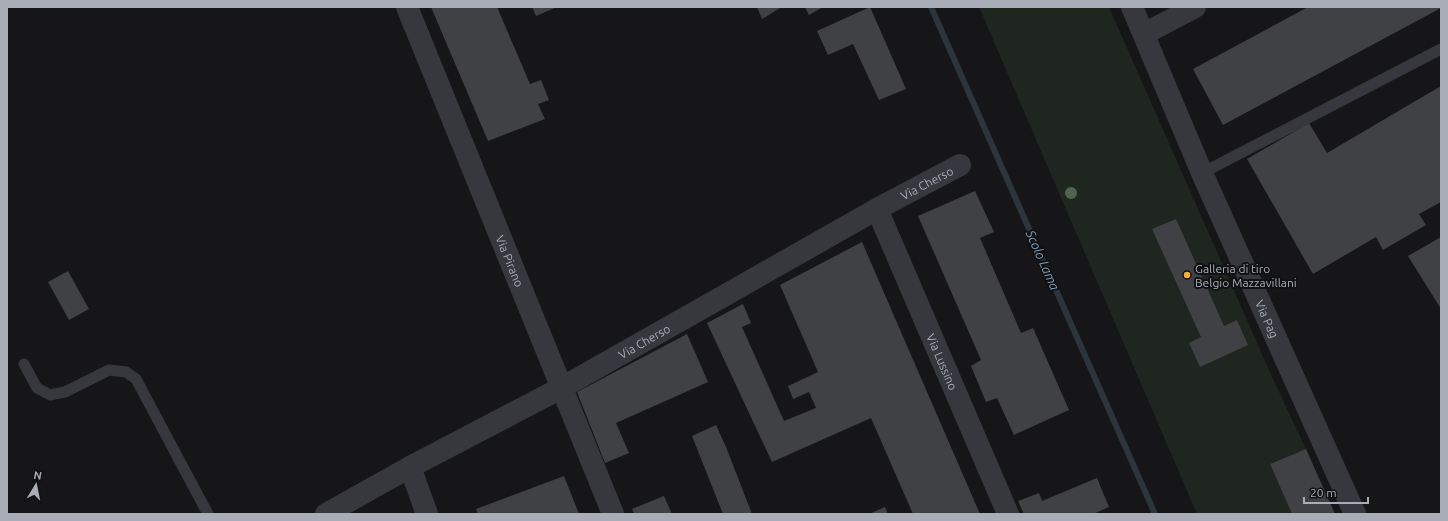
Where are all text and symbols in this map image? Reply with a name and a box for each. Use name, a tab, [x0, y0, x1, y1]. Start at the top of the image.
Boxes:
street label: Via Cherso	[898, 163, 955, 202]
water label: Scolo Lama	[1023, 227, 1062, 292]
street label: Via Pirano	[494, 233, 526, 289]
place label: Galleria di tiro Belgio Mazzavillani	[1195, 262, 1297, 289]
marker: Galleria di tiro Belgio Mazzavillani	[1182, 270, 1192, 280]
street label: Via Pag	[1253, 298, 1282, 340]
street label: Via Cherso	[616, 321, 672, 361]
street label: Via Lussino	[925, 331, 960, 392]
north arrow	[16, 465, 56, 505]
text: N	[33, 469, 43, 482]
scale bar	[1304, 479, 1368, 505]
text: 20 m	[1310, 486, 1337, 499]

